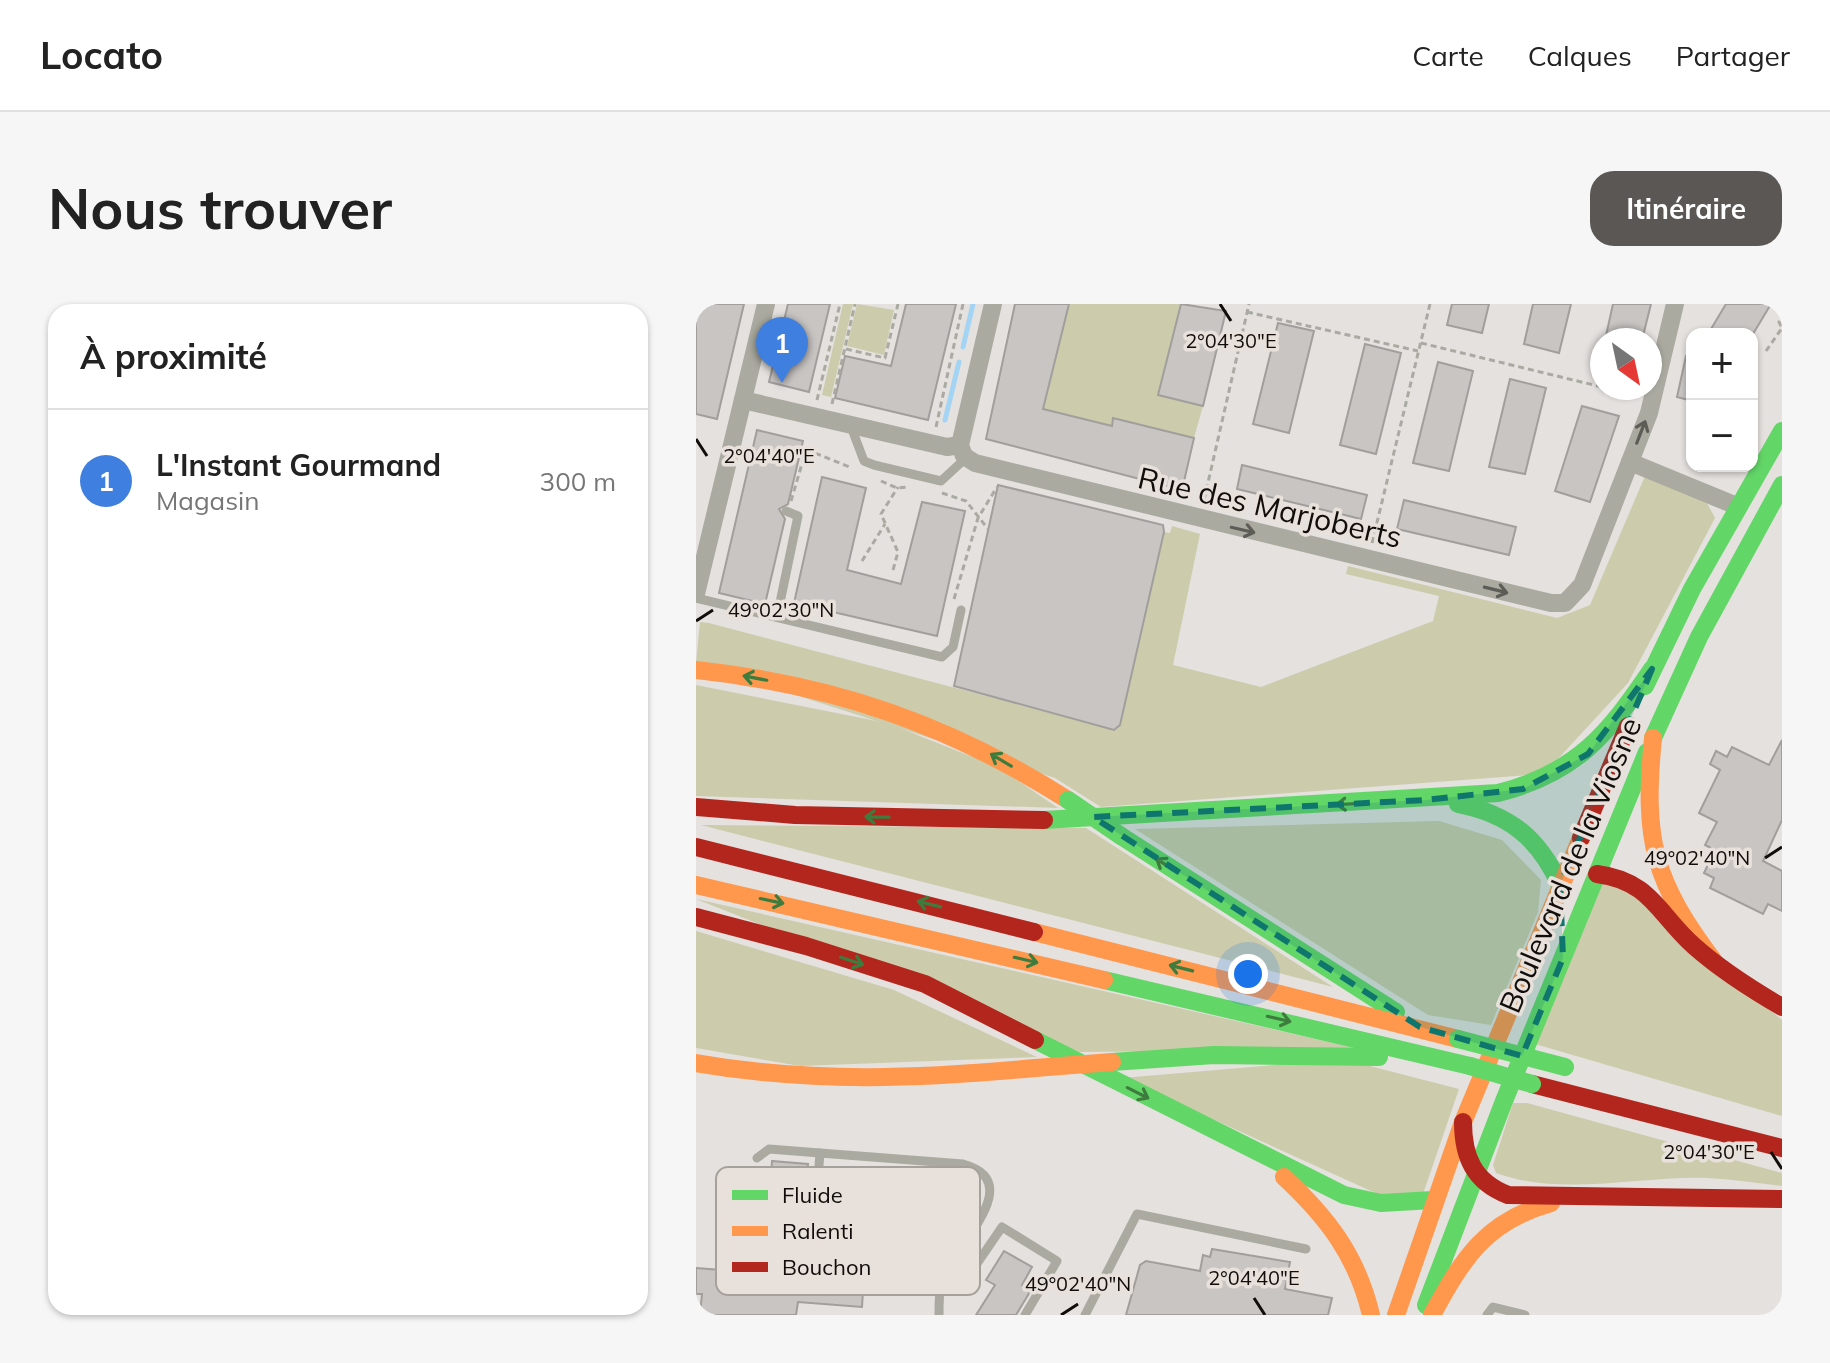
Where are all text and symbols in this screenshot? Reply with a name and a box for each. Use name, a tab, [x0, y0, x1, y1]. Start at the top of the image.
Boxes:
text: Locato	[40, 31, 163, 79]
text: Carte	[1412, 38, 1484, 73]
text: Calques	[1528, 38, 1632, 73]
text: Partager	[1676, 38, 1790, 73]
button: Itinéraire	[1590, 171, 1782, 246]
text: Nous trouver	[48, 173, 392, 243]
pin: 1	[756, 317, 808, 383]
text: 2°04'30"E	[1185, 328, 1277, 353]
north arrow	[1590, 328, 1662, 400]
map controls	[1686, 328, 1758, 472]
button: +	[1686, 328, 1758, 400]
text: À proximité	[80, 335, 267, 378]
button: −	[1686, 400, 1758, 472]
one-way arrow	[1635, 420, 1649, 445]
text: 2°04'40"E	[723, 443, 815, 468]
text: L'Instant Gourmand	[156, 446, 441, 484]
street label: Rue des Marjoberts	[1134, 458, 1406, 556]
text: 1	[98, 465, 114, 498]
text: 300 m	[540, 465, 616, 498]
text: Magasin	[156, 484, 260, 517]
one-way arrow	[1229, 523, 1255, 538]
one-way arrow	[1482, 583, 1508, 598]
text: 49°02'30"N	[728, 597, 834, 622]
one-way arrow	[743, 670, 769, 685]
street label: Boulevard de la Viosne	[1491, 711, 1649, 1019]
one-way arrow	[990, 751, 1013, 767]
one-way arrow	[1335, 797, 1362, 812]
one-way arrow	[864, 809, 891, 824]
text: 49°02'40"N	[1644, 845, 1750, 870]
one-way arrow	[1155, 856, 1177, 873]
one-way arrow	[759, 894, 785, 909]
one-way arrow	[917, 896, 943, 911]
one-way arrow	[1012, 953, 1038, 968]
one-way arrow	[839, 954, 864, 969]
your location	[1228, 954, 1268, 994]
one-way arrow	[1169, 959, 1195, 974]
one-way arrow	[1265, 1013, 1291, 1028]
one-way arrow	[1126, 1086, 1149, 1101]
text: 2°04'30"E	[1663, 1139, 1755, 1164]
legend	[716, 1167, 980, 1295]
text: Fluide	[782, 1181, 843, 1209]
text: Ralenti	[782, 1217, 853, 1245]
text: Bouchon	[782, 1253, 871, 1281]
text: 2°04'40"E	[1208, 1265, 1300, 1290]
text: 49°02'40"N	[1025, 1271, 1131, 1296]

